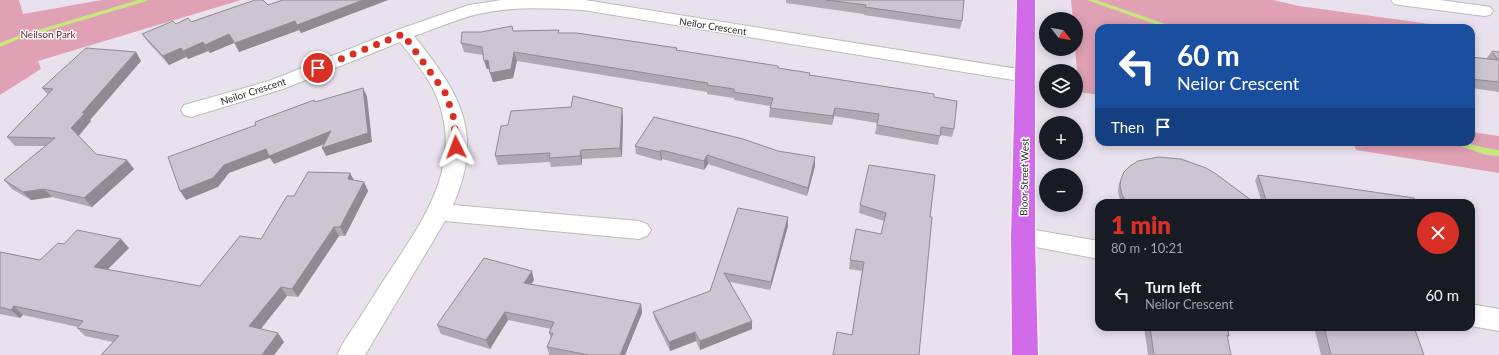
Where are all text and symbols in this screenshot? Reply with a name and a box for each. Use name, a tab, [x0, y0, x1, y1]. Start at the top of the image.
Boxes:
north arrow	[1039, 12, 1083, 56]
map controls	[1039, 12, 1083, 212]
street label: Neilor Crescent	[679, 15, 748, 37]
park label: Neilson Park	[20, 28, 77, 40]
text: 60 m	[1177, 38, 1240, 72]
icon: left	[1111, 40, 1163, 92]
pin	[301, 51, 335, 85]
icon: arrive	[307, 57, 329, 79]
button: layers	[1039, 64, 1083, 108]
text: Neilor Crescent	[1177, 72, 1299, 94]
street label: Neilor Crescent	[219, 75, 288, 107]
button: +	[1039, 116, 1083, 160]
icon: arrive	[1152, 116, 1174, 138]
text: Then	[1111, 118, 1144, 136]
position arrow	[435, 126, 477, 168]
street label: Bloor Street West	[1017, 138, 1031, 216]
button: −	[1039, 168, 1083, 212]
text: 1 min	[1111, 210, 1171, 239]
button: close	[1417, 212, 1459, 254]
text: 80 m · 10:21	[1111, 240, 1184, 256]
text: Turn left	[1145, 278, 1201, 296]
icon: left	[1111, 284, 1133, 306]
text: 60 m	[1425, 286, 1459, 304]
text: Neilor Crescent	[1145, 296, 1233, 312]

